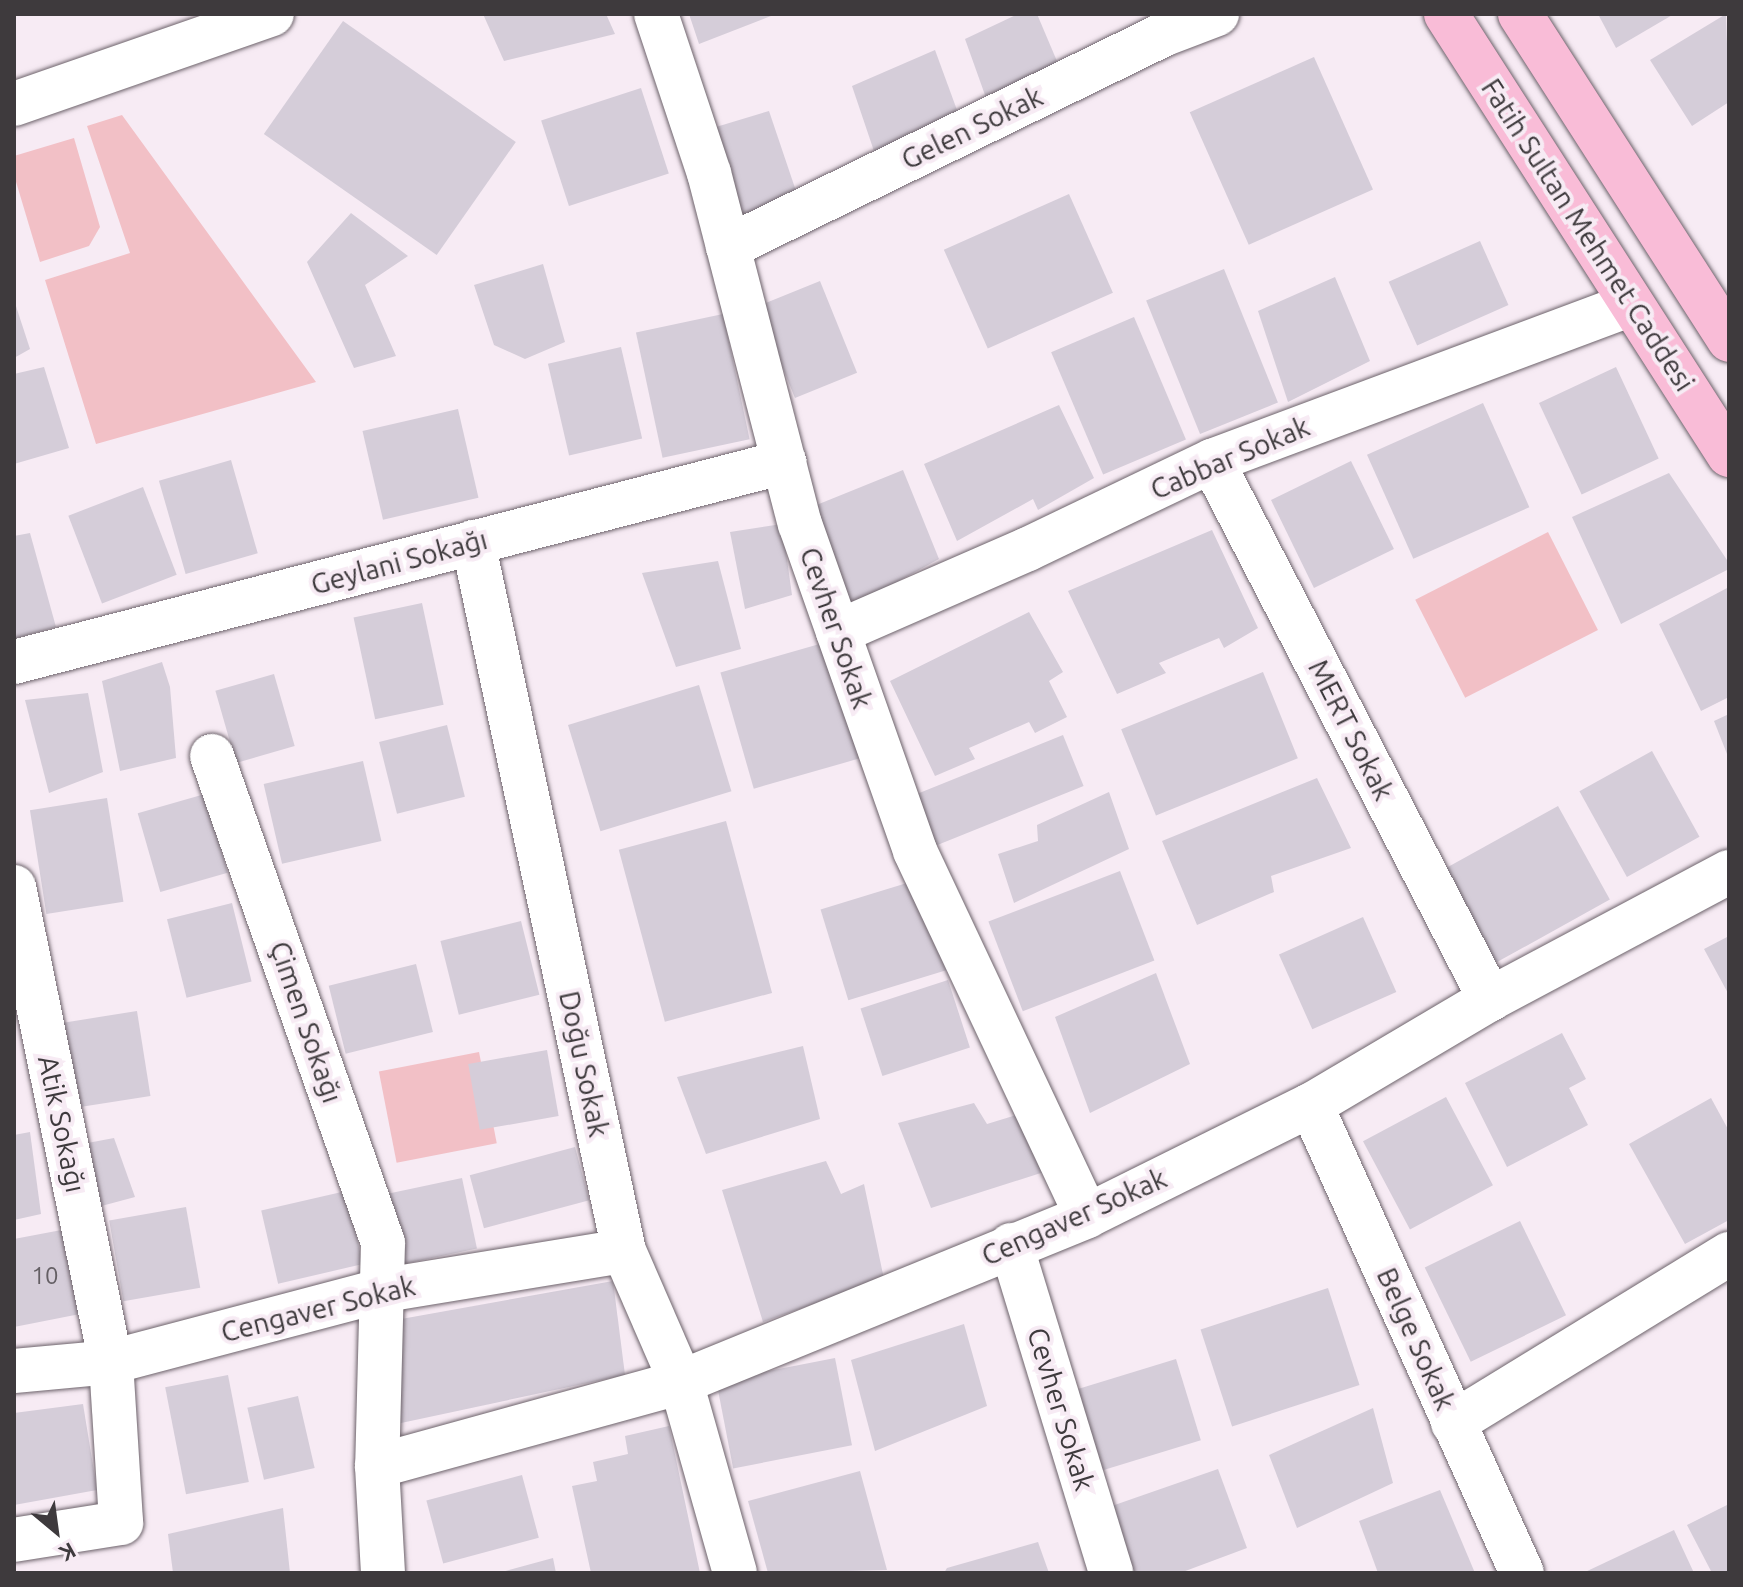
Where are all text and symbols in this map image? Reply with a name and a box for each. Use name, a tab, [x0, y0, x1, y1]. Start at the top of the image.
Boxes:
street label: Fatih Sultan Mehmet Caddesi	[1474, 73, 1702, 397]
street label: Gelen Sokak	[896, 79, 1048, 177]
street label: Cabbar Sokak	[1145, 409, 1315, 507]
street label: Geylani Sokağı	[307, 522, 491, 602]
street label: Cevher Sokak	[793, 543, 879, 713]
street label: MERT Sokak	[1301, 654, 1401, 806]
street label: Çimen Sokağı	[263, 937, 349, 1107]
street label: Doğu Sokak	[552, 988, 616, 1140]
street label: Atik Sokağı	[31, 1053, 93, 1195]
street label: Cengaver Sokak	[976, 1161, 1172, 1273]
house number: 10	[31, 1262, 59, 1290]
street label: Belge Sokak	[1370, 1263, 1462, 1415]
street label: Cengaver Sokak	[217, 1269, 419, 1349]
street label: Cevher Sokak	[1020, 1324, 1102, 1494]
north arrow	[16, 1491, 96, 1571]
text: K	[55, 1538, 80, 1567]

